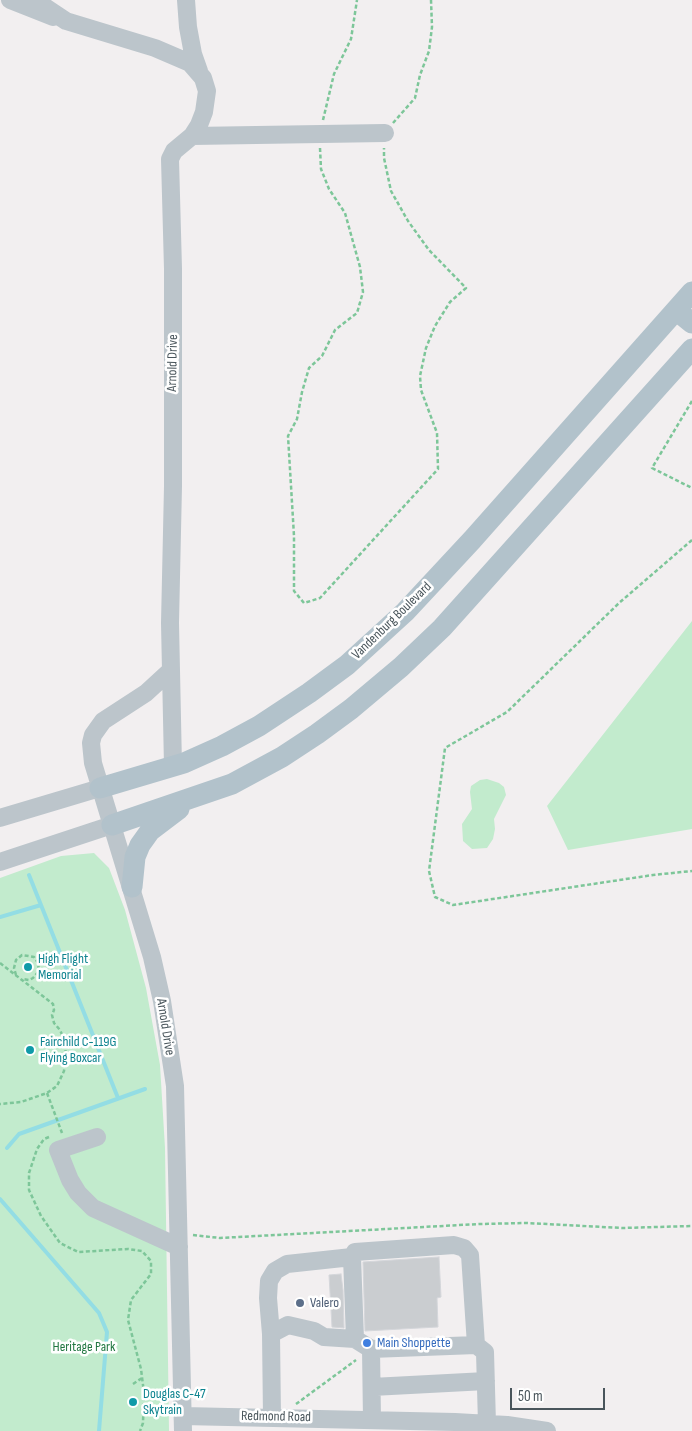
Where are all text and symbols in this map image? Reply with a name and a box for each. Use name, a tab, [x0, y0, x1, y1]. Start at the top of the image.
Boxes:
street label: Arnold Drive	[164, 334, 182, 392]
street label: Vandenburg Boulevard	[349, 579, 435, 663]
place label: High Flight Memorial	[38, 951, 88, 984]
marker: High Flight Memorial	[22, 961, 34, 973]
street label: Arnold Drive	[152, 997, 178, 1057]
place label: Fairchild C-119G Flying Boxcar	[40, 1034, 117, 1066]
marker: Fairchild C-119G Flying Boxcar	[24, 1044, 36, 1056]
place label: Valero	[310, 1295, 339, 1311]
marker: Valero	[294, 1297, 306, 1309]
place label: Main Shoppette	[377, 1335, 451, 1351]
marker: Main Shoppette	[361, 1337, 373, 1349]
park label: Heritage Park	[53, 1339, 115, 1355]
scale bar	[512, 1378, 607, 1410]
place label: Douglas C-47 Skytrain	[143, 1386, 206, 1418]
text: 50 m	[518, 1387, 543, 1406]
marker: Douglas C-47 Skytrain	[127, 1396, 139, 1408]
street label: Redmond Road	[241, 1408, 311, 1426]

